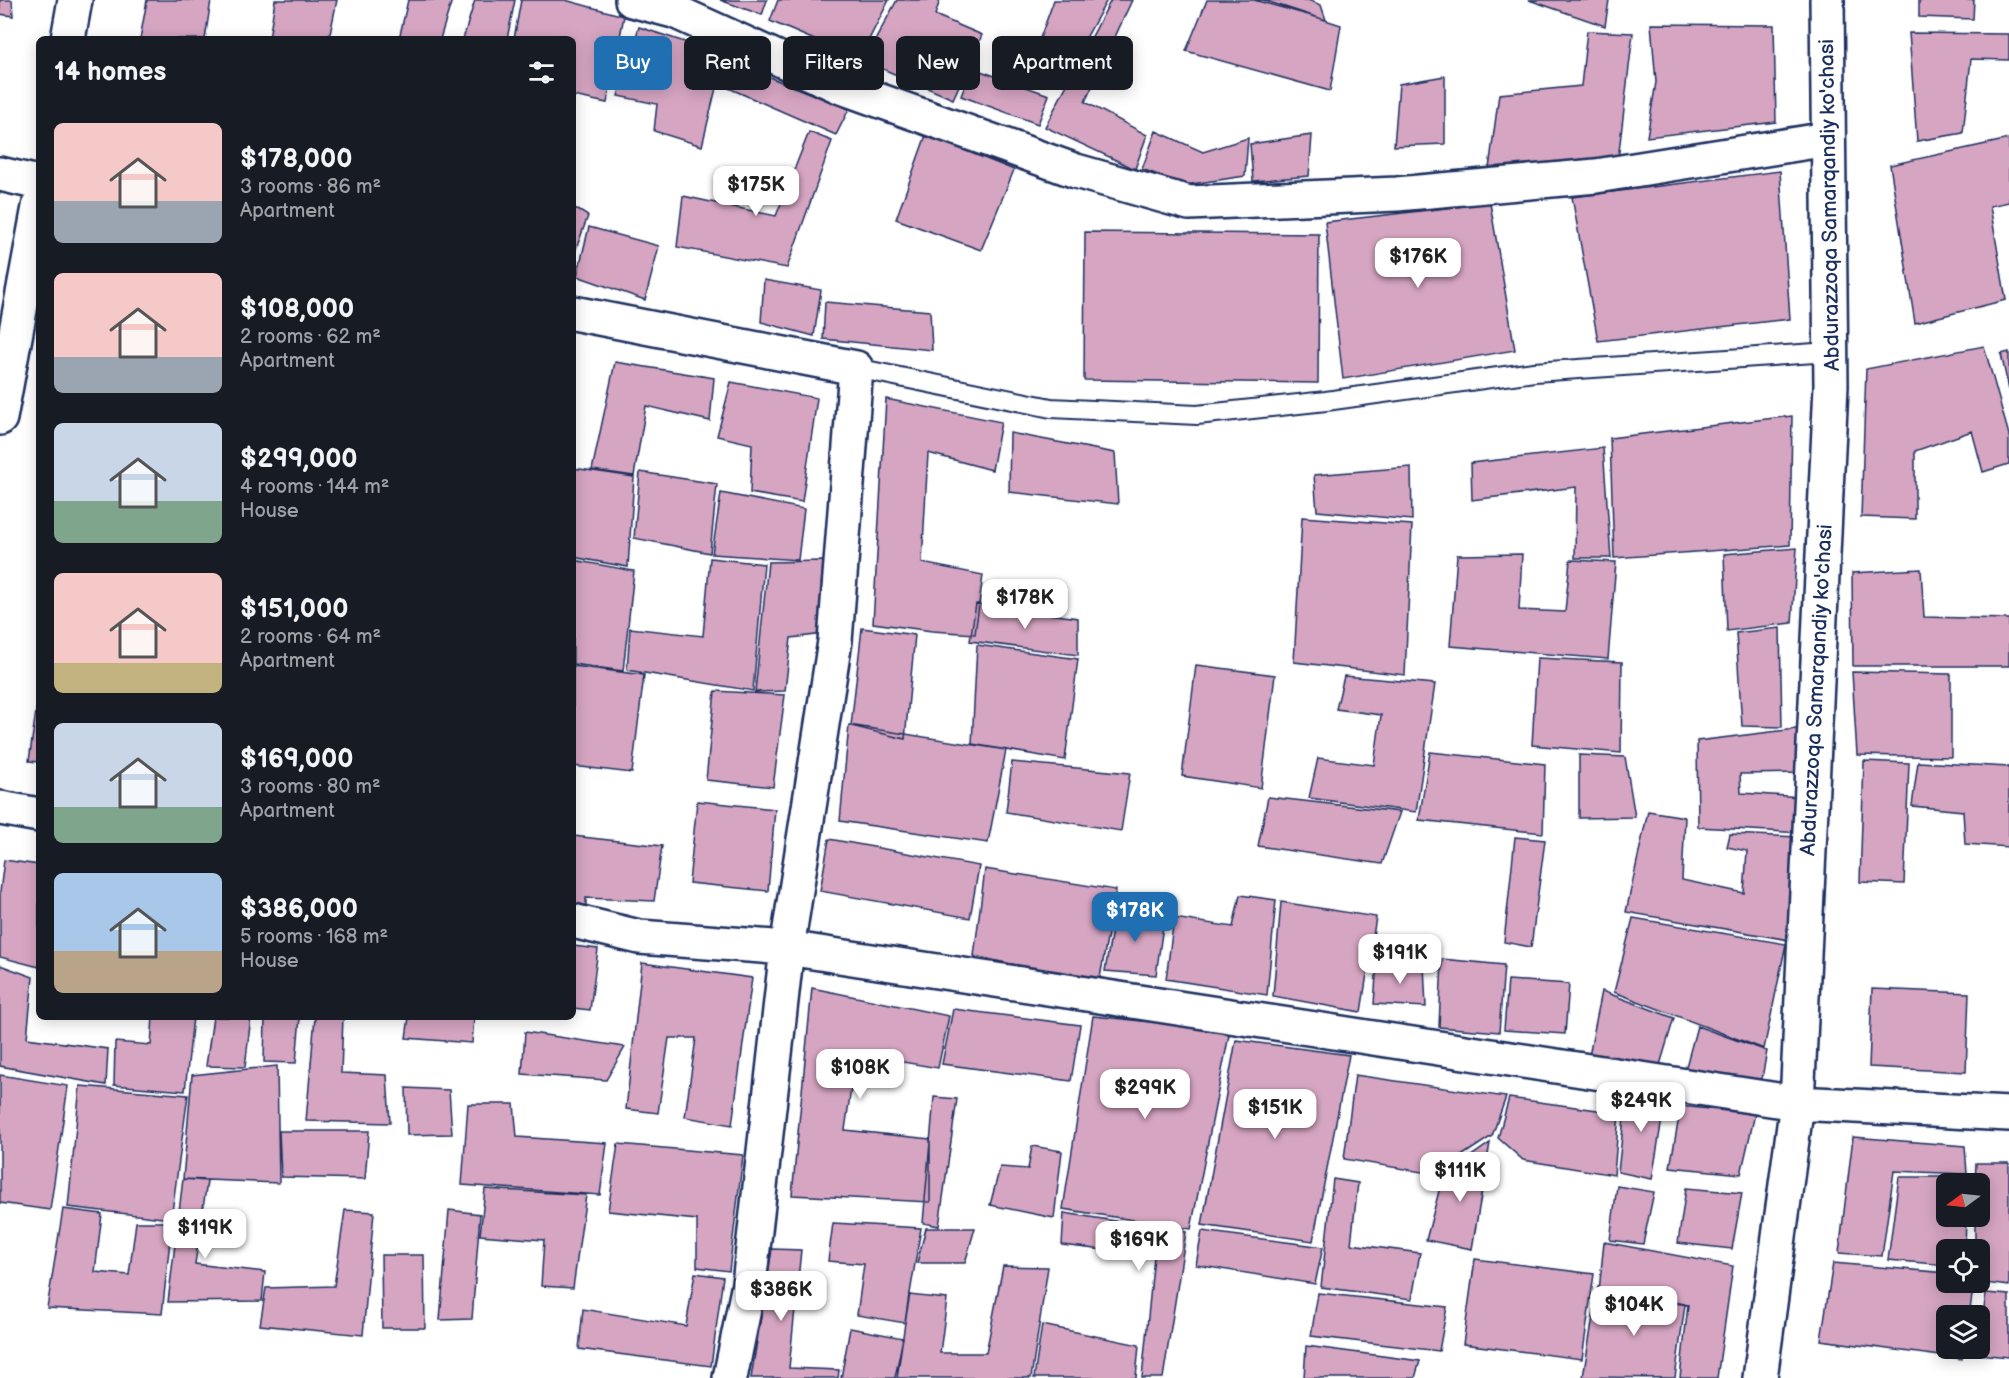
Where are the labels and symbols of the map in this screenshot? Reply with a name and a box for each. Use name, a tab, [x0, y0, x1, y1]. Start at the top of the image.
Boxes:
street label: Abdurazzoqa Samarqandiy ko'chasi	[1814, 39, 1845, 371]
pin: $175K	[714, 166, 798, 217]
pin: $176K	[1376, 238, 1460, 289]
street label: Abdurazzoqa Samarqandiy ko'chasi	[1795, 523, 1838, 857]
pin: $178K	[983, 579, 1067, 630]
pin: $178K	[1093, 892, 1177, 943]
pin: $191K	[1358, 934, 1442, 985]
pin: $108K	[818, 1049, 902, 1100]
pin: $299K	[1103, 1069, 1187, 1120]
pin: $249K	[1599, 1082, 1683, 1133]
pin: $151K	[1233, 1089, 1317, 1140]
pin: $111K	[1418, 1152, 1502, 1203]
north arrow	[1936, 1173, 1990, 1227]
pin: $119K	[163, 1209, 247, 1260]
pin: $169K	[1097, 1221, 1181, 1272]
pin: $386K	[739, 1271, 823, 1322]
pin: $104K	[1592, 1286, 1676, 1337]

